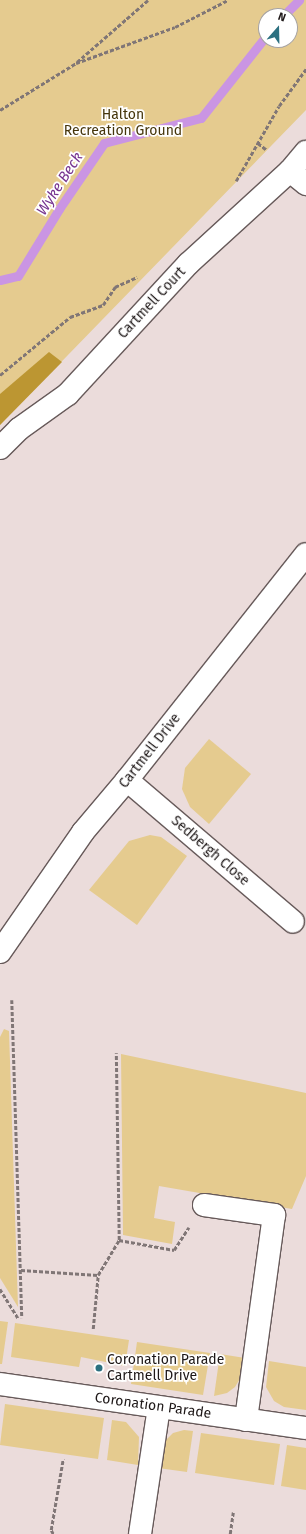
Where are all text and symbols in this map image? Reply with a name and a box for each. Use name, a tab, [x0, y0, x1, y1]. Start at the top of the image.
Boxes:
north arrow	[258, 8, 298, 48]
text: N	[276, 10, 288, 25]
park label: Halton Recreation Ground	[64, 107, 182, 140]
water label: Wyke Beck	[33, 149, 87, 219]
street label: Cartmell Court	[115, 264, 189, 342]
street label: Cartmell Drive	[116, 710, 184, 792]
street label: Sedbergh Close	[167, 812, 253, 890]
place label: Coronation Parade Cartmell Drive	[107, 1352, 224, 1384]
marker: Coronation Parade Cartmell Drive	[94, 1363, 104, 1373]
street label: Coronation Parade	[94, 1390, 212, 1422]

